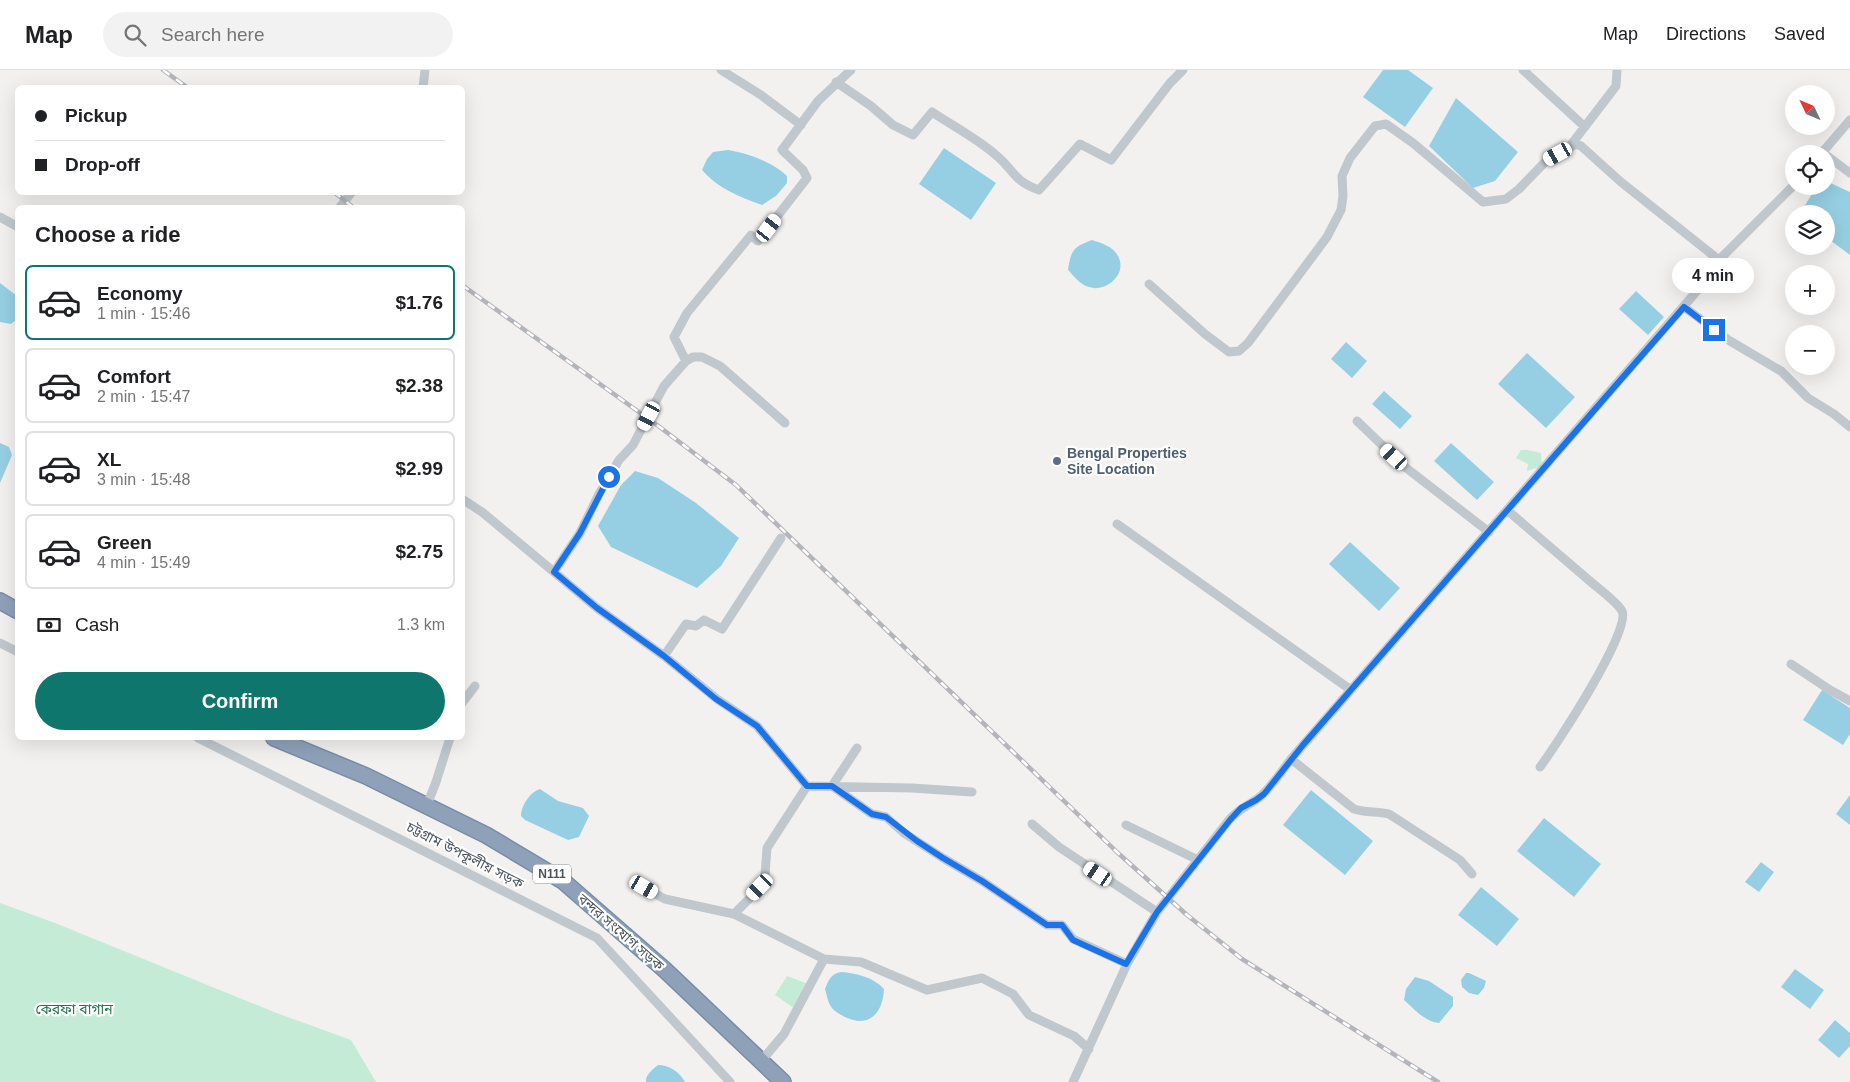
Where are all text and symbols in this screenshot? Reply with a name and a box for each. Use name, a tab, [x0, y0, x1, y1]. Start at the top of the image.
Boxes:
search box	[103, 12, 453, 57]
text: Map	[25, 21, 73, 48]
icon: search	[121, 21, 149, 49]
text: Search here	[161, 24, 265, 45]
text: Map	[1603, 24, 1638, 44]
text: Directions	[1666, 24, 1746, 44]
text: Saved	[1774, 24, 1825, 44]
north arrow	[1785, 85, 1835, 135]
map controls	[1785, 85, 1835, 375]
text: Pickup	[65, 105, 127, 126]
car	[1541, 140, 1574, 168]
button: locate	[1785, 145, 1835, 195]
text: Drop-off	[65, 154, 140, 175]
button: layers	[1785, 205, 1835, 255]
car	[753, 212, 784, 244]
text: Choose a ride	[35, 222, 180, 247]
callout: 4 min	[1673, 258, 1755, 292]
button: +	[1785, 265, 1835, 315]
text: 4 min	[1692, 267, 1734, 284]
icon: car	[37, 280, 82, 325]
text: Economy	[97, 283, 183, 304]
text: $1.76	[395, 292, 443, 313]
text: 1 min · 15:46	[97, 305, 190, 322]
route end	[1703, 319, 1725, 341]
button: −	[1785, 325, 1835, 375]
icon: car	[37, 363, 82, 408]
text: Comfort	[97, 366, 171, 387]
text: $2.38	[395, 375, 443, 396]
text: 2 min · 15:47	[97, 388, 190, 405]
car	[635, 399, 662, 433]
car	[1377, 441, 1410, 473]
place label: Bengal Properties Site Location	[1067, 445, 1187, 477]
icon: car	[37, 446, 82, 491]
text: XL	[97, 449, 121, 470]
marker: Bengal Properties Site Location	[1051, 455, 1063, 467]
text: $2.99	[395, 458, 443, 479]
route start	[598, 466, 620, 488]
text: 3 min · 15:48	[97, 471, 190, 488]
icon: car	[37, 529, 82, 574]
text: Green	[97, 532, 152, 553]
text: $2.75	[395, 541, 443, 562]
text: 4 min · 15:49	[97, 554, 190, 571]
icon: cash	[35, 611, 63, 639]
text: Cash	[75, 614, 119, 635]
text: 1.3 km	[397, 616, 445, 633]
button: Confirm	[35, 672, 445, 730]
street label: চট্টগ্রাম উপকূলীয় সড়ক	[402, 818, 527, 893]
car	[1081, 859, 1114, 889]
road number: N111	[533, 864, 571, 884]
car	[744, 871, 775, 903]
car	[627, 873, 660, 901]
street label: বন্দর সংযোগ সড়ক	[574, 890, 667, 974]
park label: কেরফা বাগান	[35, 1001, 113, 1017]

